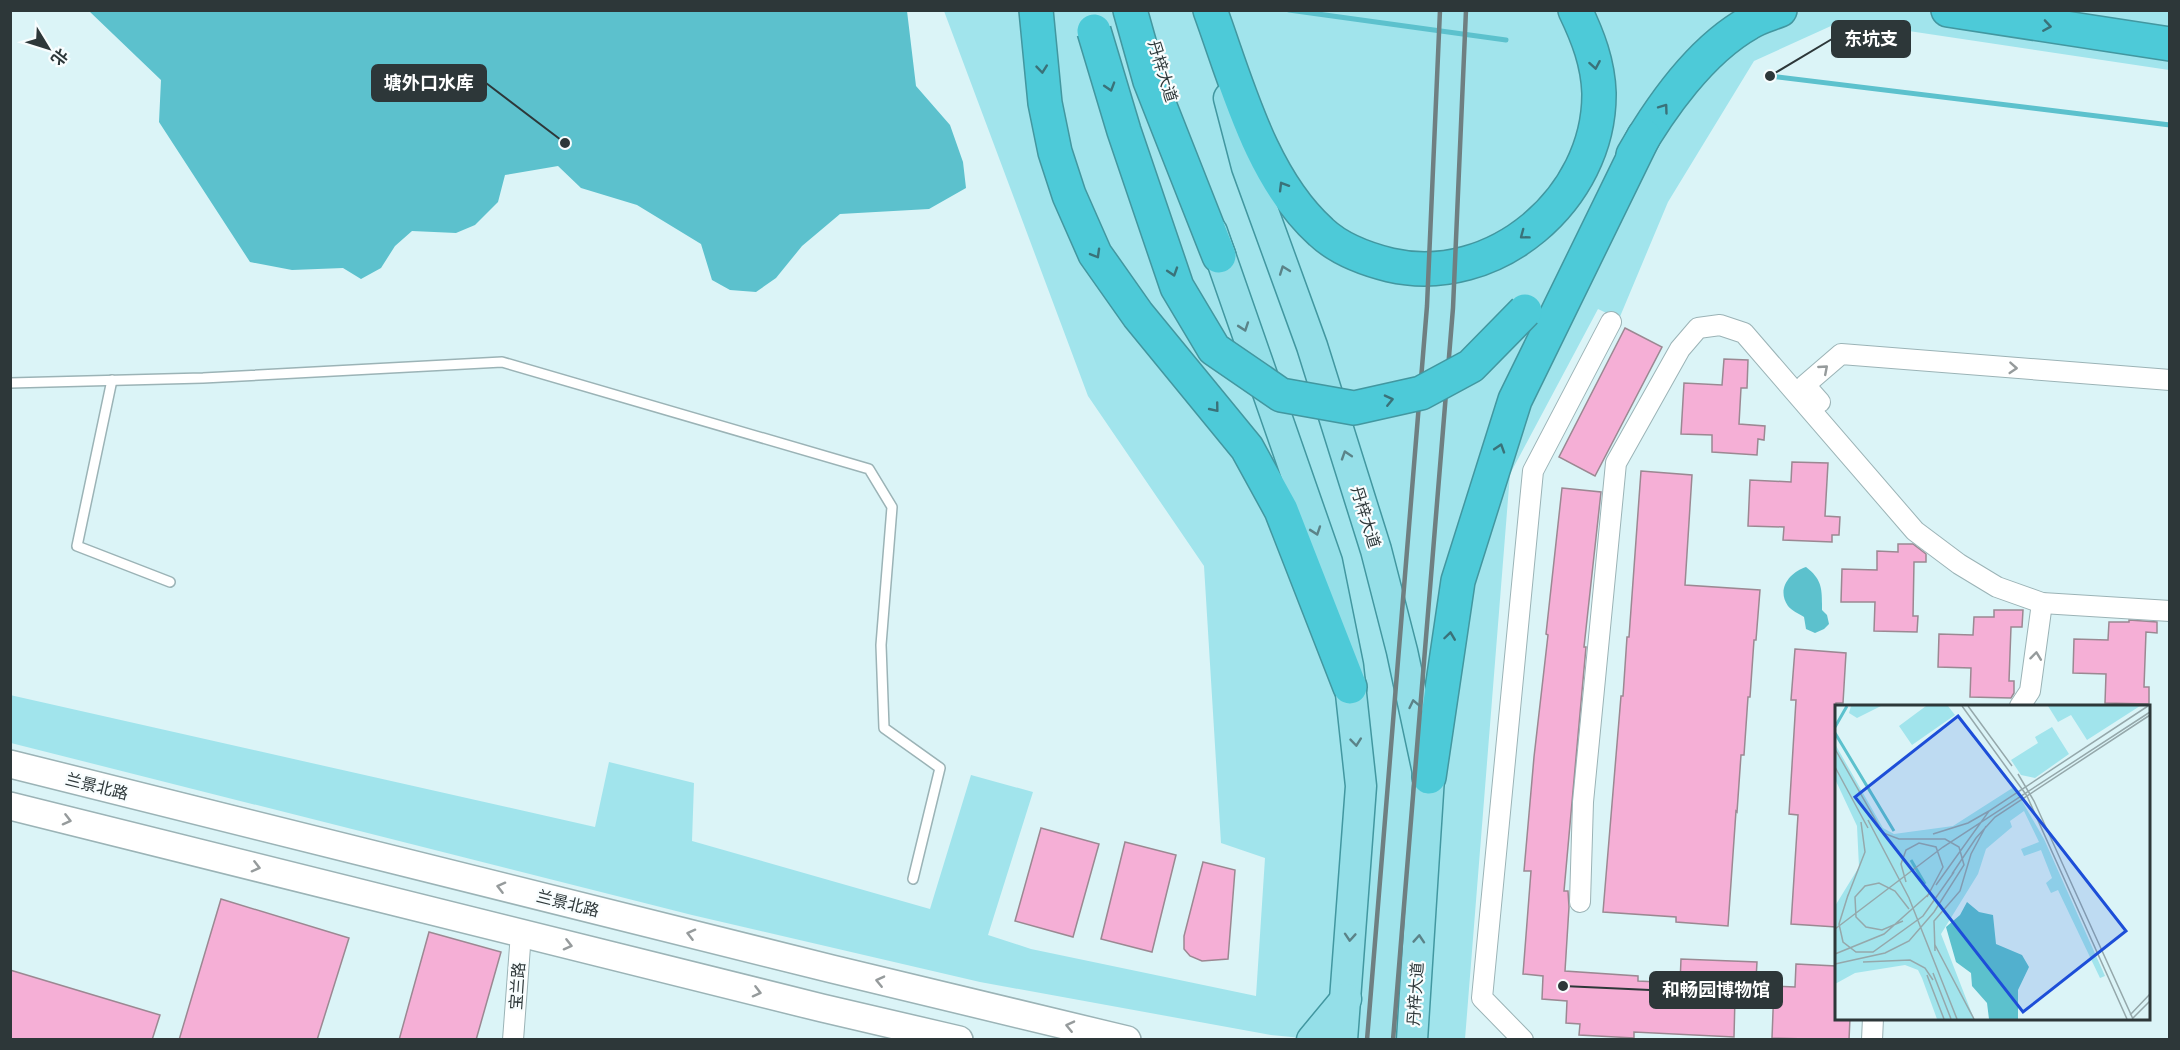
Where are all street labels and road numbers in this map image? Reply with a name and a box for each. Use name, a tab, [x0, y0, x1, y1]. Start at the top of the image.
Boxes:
street label: 丹梓大道	[1145, 37, 1182, 104]
street label: 丹梓大道	[1348, 483, 1385, 550]
street label: 兰景北路	[64, 769, 130, 802]
street label: 兰景北路	[535, 886, 601, 919]
street label: 宝兰路	[505, 961, 528, 1011]
street label: 丹梓大道	[1403, 961, 1426, 1027]

